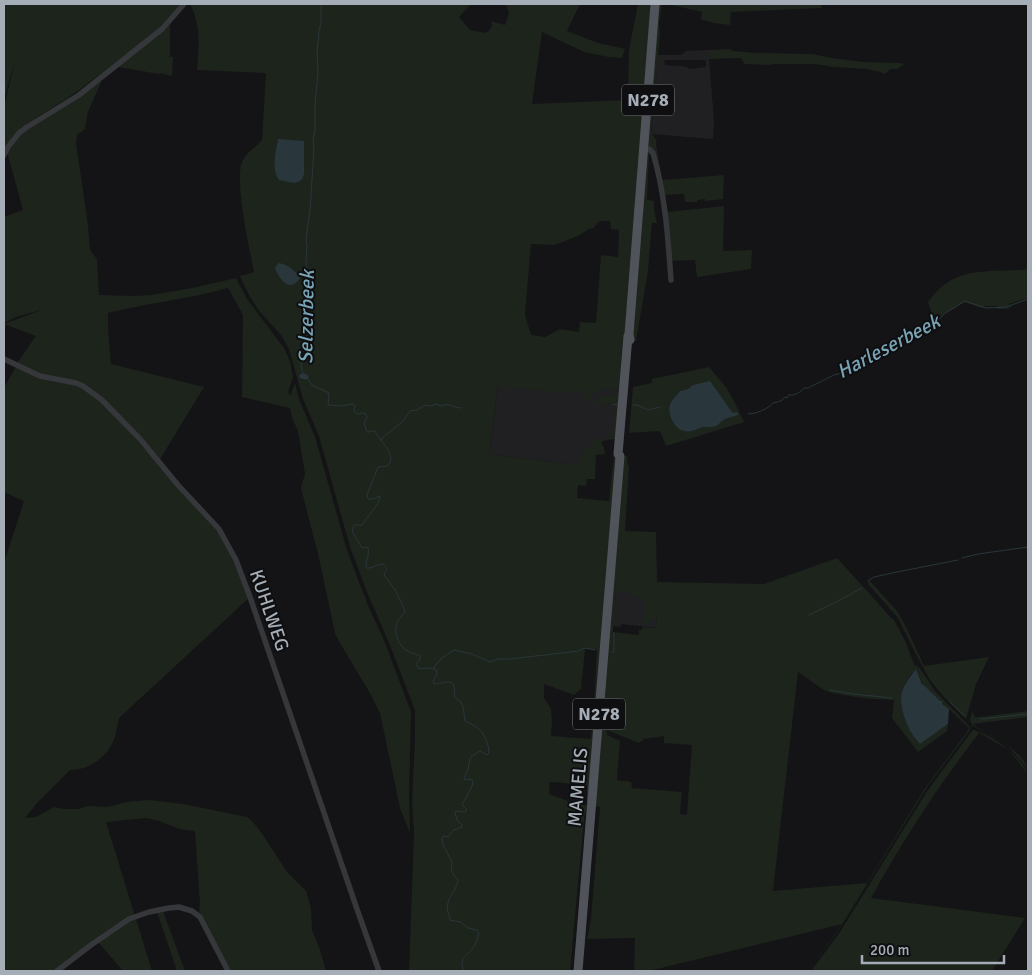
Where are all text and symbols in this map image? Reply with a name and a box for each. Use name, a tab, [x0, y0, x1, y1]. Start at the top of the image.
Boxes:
road number: N278	[622, 84, 674, 116]
water label: Selzerbeek	[293, 268, 320, 364]
water label: Harleserbeek	[832, 308, 946, 384]
street label: KUHLWEG	[244, 566, 294, 654]
road number: N278	[573, 699, 625, 730]
street label: MAMELIS	[563, 747, 593, 827]
scale bar	[862, 932, 1004, 964]
text: 200 m	[870, 941, 910, 959]

